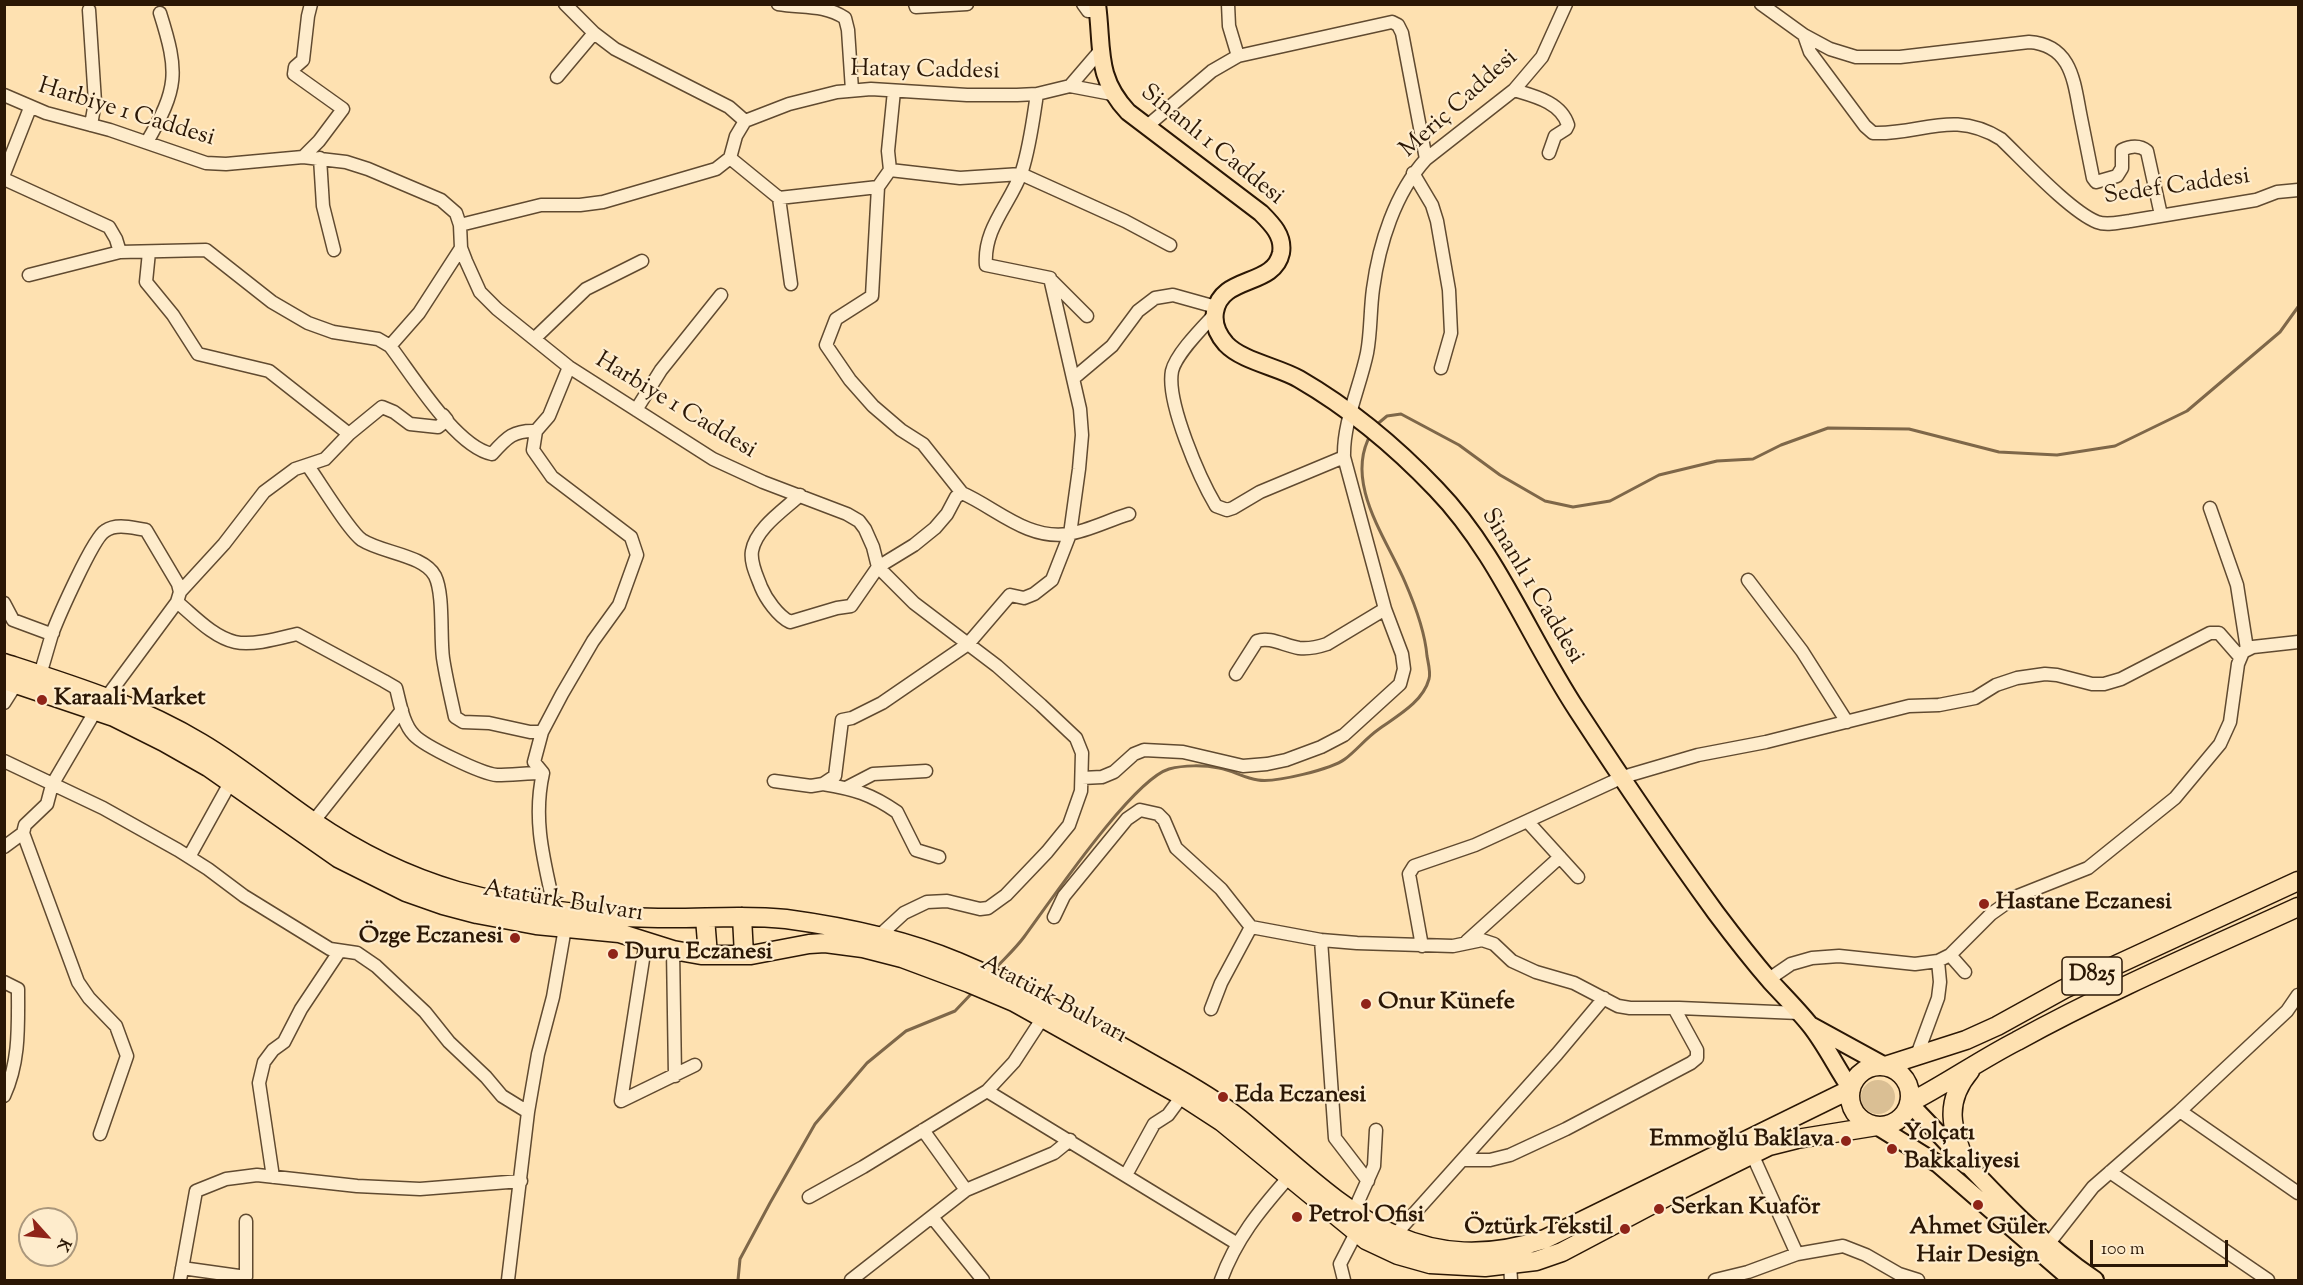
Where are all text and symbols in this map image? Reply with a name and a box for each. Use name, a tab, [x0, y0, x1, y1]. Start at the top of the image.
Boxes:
street label: Meriç Caddesi	[1395, 45, 1525, 165]
street label: Hatay Caddesi	[850, 56, 1000, 88]
street label: Harbiye 1 Caddesi	[34, 73, 218, 155]
street label: Sinanlı 1 Caddesi	[1133, 79, 1289, 213]
street label: Sedef Caddesi	[2102, 163, 2252, 213]
street label: Harbiye 1 Caddesi	[589, 347, 761, 467]
street label: Sinanlı 1 Caddesi	[1473, 504, 1589, 670]
place label: Karaali Market	[54, 686, 205, 714]
marker: Karaali Market	[35, 693, 49, 707]
street label: Atatürk Bulvarı	[481, 876, 645, 930]
place label: Hastane Eczanesi	[1996, 890, 2172, 918]
marker: Hastane Eczanesi	[1977, 897, 1991, 911]
place label: Özge Eczanesi	[359, 924, 503, 952]
marker: Özge Eczanesi	[508, 931, 522, 945]
place label: Duru Eczanesi	[625, 940, 773, 968]
marker: Duru Eczanesi	[606, 947, 620, 961]
street label: Atatürk Bulvarı	[975, 950, 1131, 1052]
road number: D825	[2062, 957, 2122, 995]
place label: Onur Künefe	[1378, 990, 1515, 1018]
marker: Onur Künefe	[1359, 997, 1373, 1011]
place label: Eda Eczanesi	[1235, 1083, 1366, 1111]
marker: Eda Eczanesi	[1216, 1090, 1230, 1104]
place label: Yolçatı Bakkaliyesi	[1904, 1121, 2020, 1177]
place label: Emmoğlu Baklava	[1650, 1127, 1834, 1155]
marker: Emmoğlu Baklava	[1839, 1134, 1853, 1148]
marker: Yolçatı Bakkaliyesi	[1885, 1142, 1899, 1156]
place label: Serkan Kuaför	[1671, 1195, 1820, 1223]
marker: Ahmet Güler Hair Design	[1971, 1198, 1985, 1212]
marker: Serkan Kuaför	[1652, 1202, 1666, 1216]
place label: Petrol Ofisi	[1309, 1203, 1424, 1231]
north arrow	[18, 1207, 78, 1267]
marker: Petrol Ofisi	[1290, 1210, 1304, 1224]
place label: Öztürk Tekstil	[1464, 1215, 1613, 1243]
place label: Ahmet Güler Hair Design	[1909, 1215, 2047, 1271]
marker: Öztürk Tekstil	[1618, 1222, 1632, 1236]
scale bar	[2093, 1228, 2231, 1266]
text: K	[50, 1234, 76, 1255]
text: 100 m	[2101, 1237, 2145, 1263]

